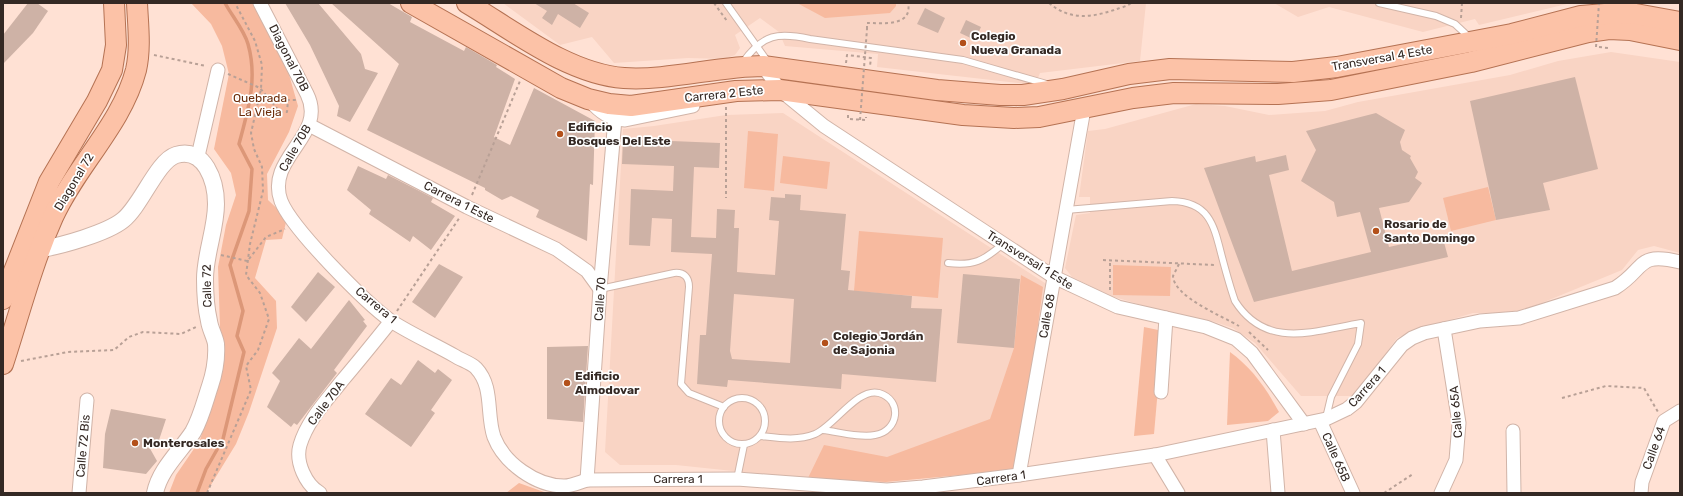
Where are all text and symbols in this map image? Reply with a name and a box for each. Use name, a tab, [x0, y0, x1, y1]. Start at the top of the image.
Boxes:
street label: Diagonal 70B	[266, 22, 312, 94]
place label: Colegio Nueva Granada	[971, 29, 1061, 57]
marker: Colegio Nueva Granada	[958, 38, 968, 48]
street label: Transversal 4 Este	[1331, 42, 1434, 74]
street label: Carrera 2 Este	[684, 83, 764, 105]
park label: Quebrada La Vieja	[233, 91, 287, 119]
place label: Edificio Bosques Del Este	[568, 120, 671, 148]
street label: Calle 70B	[276, 122, 314, 174]
marker: Edificio Bosques Del Este	[555, 129, 565, 139]
street label: Diagonal 72	[51, 151, 97, 213]
street label: Carrera 1 Este	[421, 178, 497, 226]
place label: Rosario de Santo Domingo	[1384, 217, 1475, 245]
marker: Rosario de Santo Domingo	[1371, 226, 1381, 236]
street label: Transversal 1 Este	[984, 228, 1076, 292]
street label: Calle 72	[200, 264, 214, 308]
street label: Calle 70	[591, 277, 609, 321]
street label: Carrera 1	[353, 284, 399, 326]
street label: Calle 68	[1036, 293, 1058, 339]
place label: Colegio Jordán de Sajonia	[833, 329, 924, 357]
marker: Colegio Jordán de Sajonia	[820, 338, 830, 348]
street label: Carrera 1	[1345, 364, 1389, 410]
place label: Edificio Almodovar	[575, 369, 640, 397]
street label: Calle 70A	[305, 378, 347, 428]
marker: Edificio Almodovar	[562, 378, 572, 388]
street label: Calle 65A	[1447, 385, 1465, 439]
street label: Calle 72 Bis	[73, 414, 93, 478]
street label: Calle 64	[1640, 424, 1668, 471]
street label: Calle 65B	[1319, 430, 1353, 484]
place label: Monterosales	[143, 436, 225, 450]
marker: Monterosales	[130, 438, 140, 448]
street label: Carrera 1	[976, 468, 1026, 488]
street label: Carrera 1	[653, 472, 703, 486]

